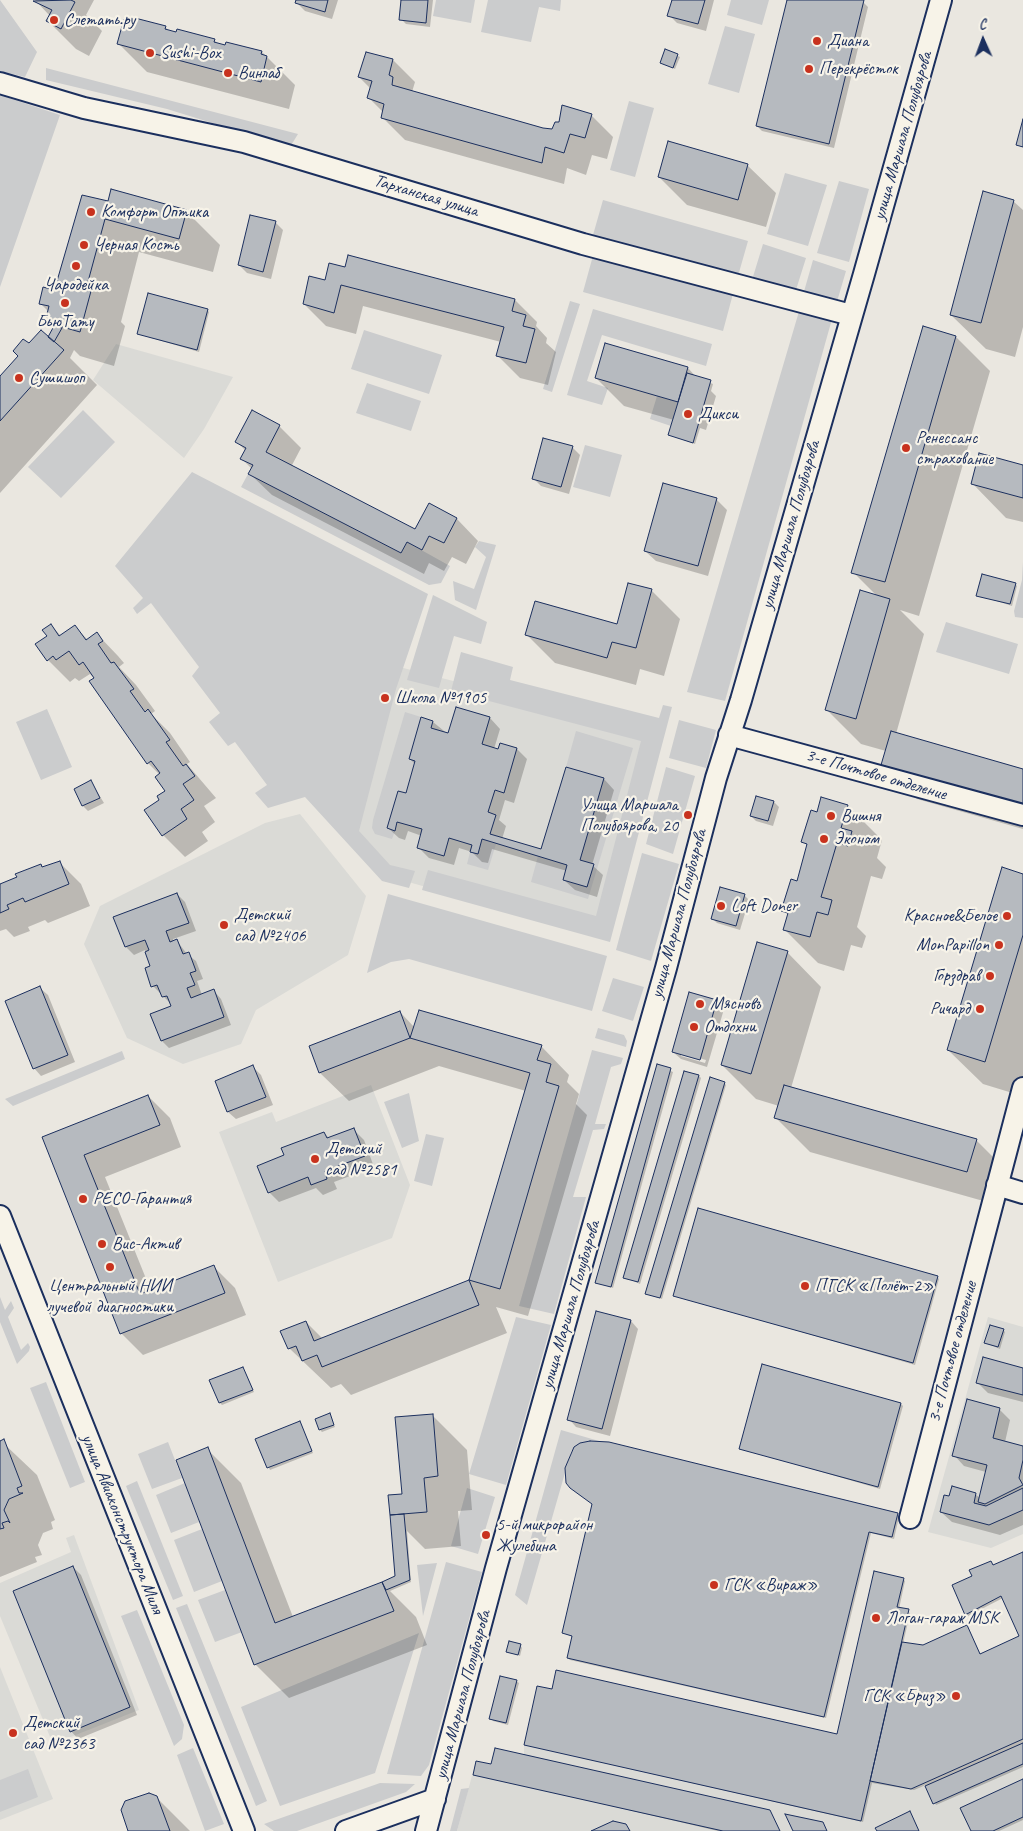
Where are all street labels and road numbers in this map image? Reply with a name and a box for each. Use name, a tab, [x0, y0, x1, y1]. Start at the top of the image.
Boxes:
street label: улица Маршала Полубоярова	[869, 49, 937, 223]
street label: Тарханская улица	[371, 170, 481, 222]
street label: улица Маршала Полубоярова	[757, 438, 825, 612]
street label: 3-е Почтовое отделение	[803, 745, 949, 805]
street label: улица Маршала Полубоярова	[646, 827, 712, 1001]
street label: улица Маршала Полубоярова	[537, 1218, 605, 1392]
street label: 3-е Почтовое отделение	[924, 1279, 982, 1425]
street label: улица Авиаконструктора Миля	[76, 1431, 168, 1617]
street label: улица Маршала Полубоярова	[430, 1608, 496, 1782]

